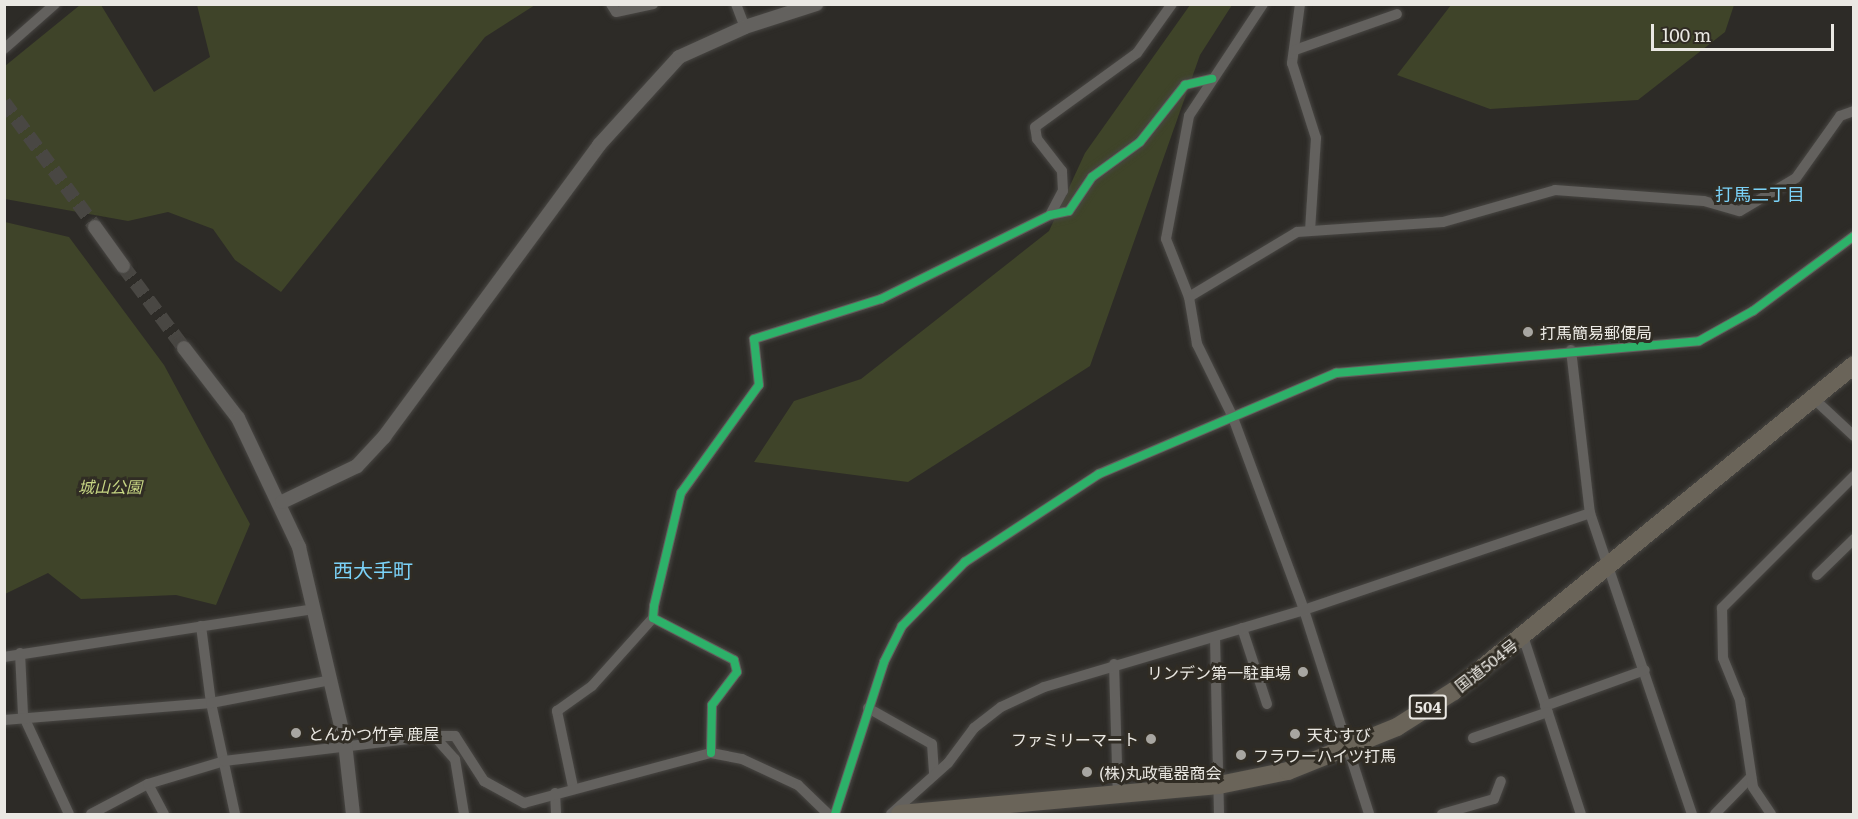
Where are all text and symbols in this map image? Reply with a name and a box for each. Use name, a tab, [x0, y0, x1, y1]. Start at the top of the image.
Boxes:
scale bar	[1654, 12, 1837, 50]
text: 100 m	[1662, 21, 1711, 48]
district label: 打馬二丁目	[1715, 183, 1805, 205]
place label: 打馬簡易郵便局	[1540, 322, 1652, 342]
marker: 打馬簡易郵便局	[1521, 325, 1535, 339]
park label: 城山公園	[78, 476, 142, 496]
district label: 西大手町	[333, 557, 413, 581]
street label: 国道504号	[1451, 635, 1521, 695]
place label: リンデン第一駐車場	[1147, 662, 1291, 682]
marker: リンデン第一駐車場	[1296, 665, 1310, 679]
road number: 504	[1408, 695, 1448, 719]
place label: とんかつ竹亭 鹿屋	[308, 723, 439, 743]
place label: 天むすび	[1307, 724, 1371, 744]
marker: とんかつ竹亭 鹿屋	[289, 726, 303, 740]
marker: 天むすび	[1288, 727, 1302, 741]
place label: ファミリーマート	[1011, 729, 1139, 749]
marker: ファミリーマート	[1144, 732, 1158, 746]
place label: フラワーハイツ打馬	[1253, 745, 1397, 765]
marker: フラワーハイツ打馬	[1234, 748, 1248, 762]
place label: (株)丸政電器商会	[1099, 762, 1222, 782]
marker: (株)丸政電器商会	[1080, 765, 1094, 779]

